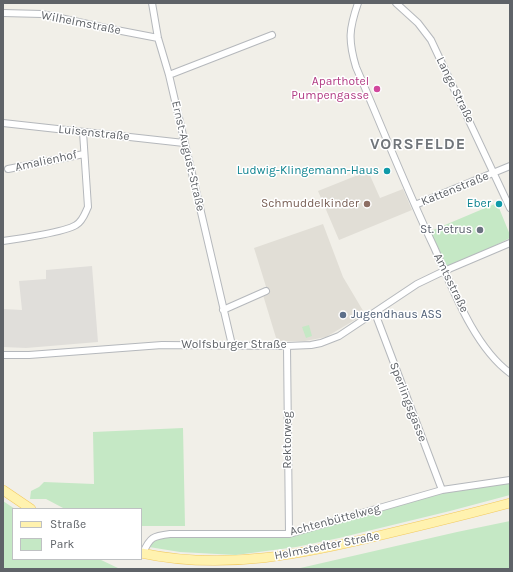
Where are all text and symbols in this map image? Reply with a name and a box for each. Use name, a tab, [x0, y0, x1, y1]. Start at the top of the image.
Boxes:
street label: Wilhelmstraße	[40, 8, 122, 38]
street label: Lange Straße	[433, 55, 477, 125]
place label: Aparthotel Pumpengasse	[291, 75, 369, 103]
marker: Aparthotel Pumpengasse	[372, 84, 382, 94]
street label: Ernst-August-Straße	[168, 99, 208, 213]
street label: Luisenstraße	[58, 122, 130, 144]
district label: VORSFELDE	[370, 134, 466, 154]
street label: Amalienhof	[14, 147, 78, 175]
place label: Ludwig-Klingemann-Haus	[237, 164, 379, 178]
marker: Ludwig-Klingemann-Haus	[382, 166, 392, 176]
street label: Kattenstraße	[419, 169, 491, 209]
place label: Schmuddelkinder	[261, 197, 359, 211]
place label: Eber	[467, 197, 491, 211]
marker: Schmuddelkinder	[362, 199, 372, 209]
marker: Eber	[494, 199, 504, 209]
place label: St. Petrus	[420, 223, 472, 237]
marker: St. Petrus	[475, 225, 485, 235]
street label: Amtsstraße	[430, 251, 472, 315]
place label: Jugendhaus ASS	[351, 308, 442, 322]
marker: Jugendhaus ASS	[338, 310, 348, 320]
street label: Wolfsburger Straße	[181, 338, 287, 352]
street label: Sperlingsgasse	[386, 360, 430, 444]
street label: Rektorweg	[281, 411, 295, 469]
street label: Achtenbüttelweg	[288, 501, 382, 539]
legend	[12, 508, 142, 560]
text: Straße	[50, 517, 86, 531]
street label: Helmstedter Straße	[273, 529, 381, 563]
text: Park	[50, 537, 74, 551]

